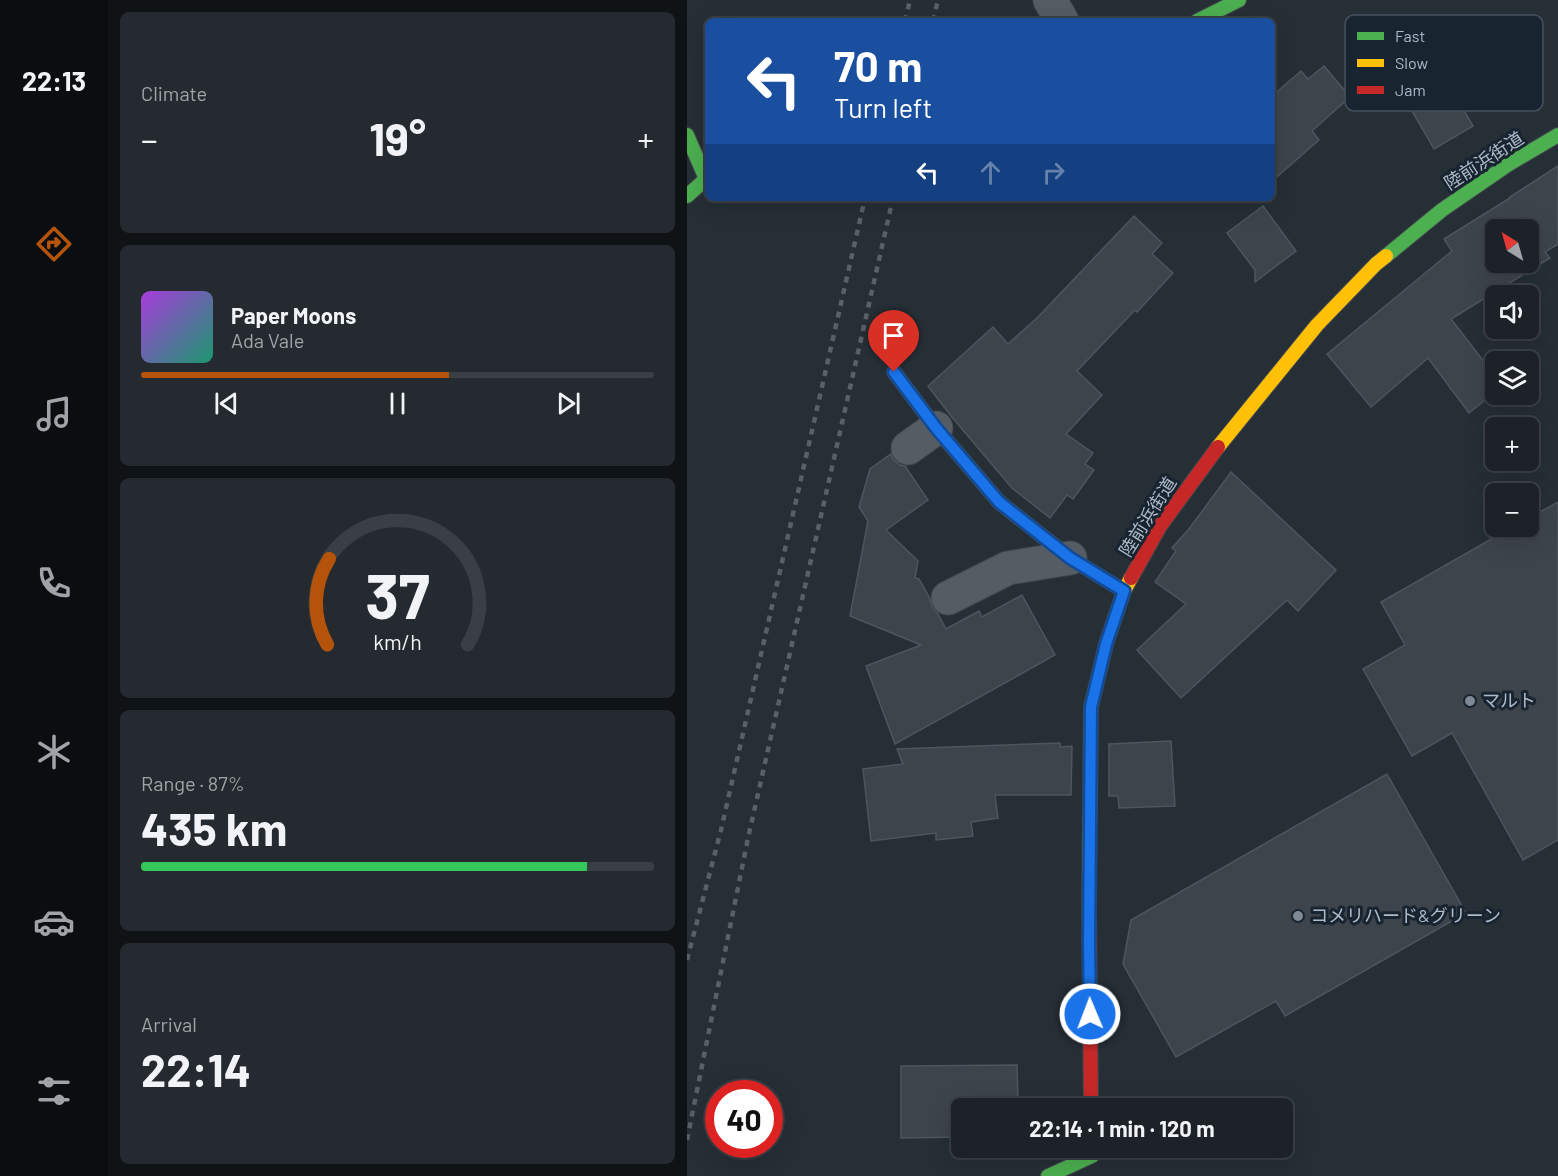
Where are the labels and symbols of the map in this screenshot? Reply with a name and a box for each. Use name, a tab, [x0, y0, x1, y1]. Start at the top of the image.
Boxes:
legend	[1345, 15, 1543, 111]
text: Fast	[1395, 26, 1425, 45]
text: Slow	[1395, 53, 1428, 72]
text: Jam	[1395, 80, 1426, 99]
street label: 陸前浜街道	[1440, 126, 1527, 194]
north arrow	[1485, 219, 1539, 273]
pin	[868, 310, 919, 372]
street label: 陸前浜街道	[1114, 472, 1180, 560]
place label: マルト	[1482, 689, 1536, 711]
marker: マルト	[1463, 694, 1477, 708]
place label: コメリハード&グリーン	[1310, 904, 1501, 926]
marker: コメリハード&グリーン	[1291, 909, 1305, 923]
position arrow	[1058, 982, 1122, 1046]
speed limit sign: 40	[705, 1080, 783, 1158]

